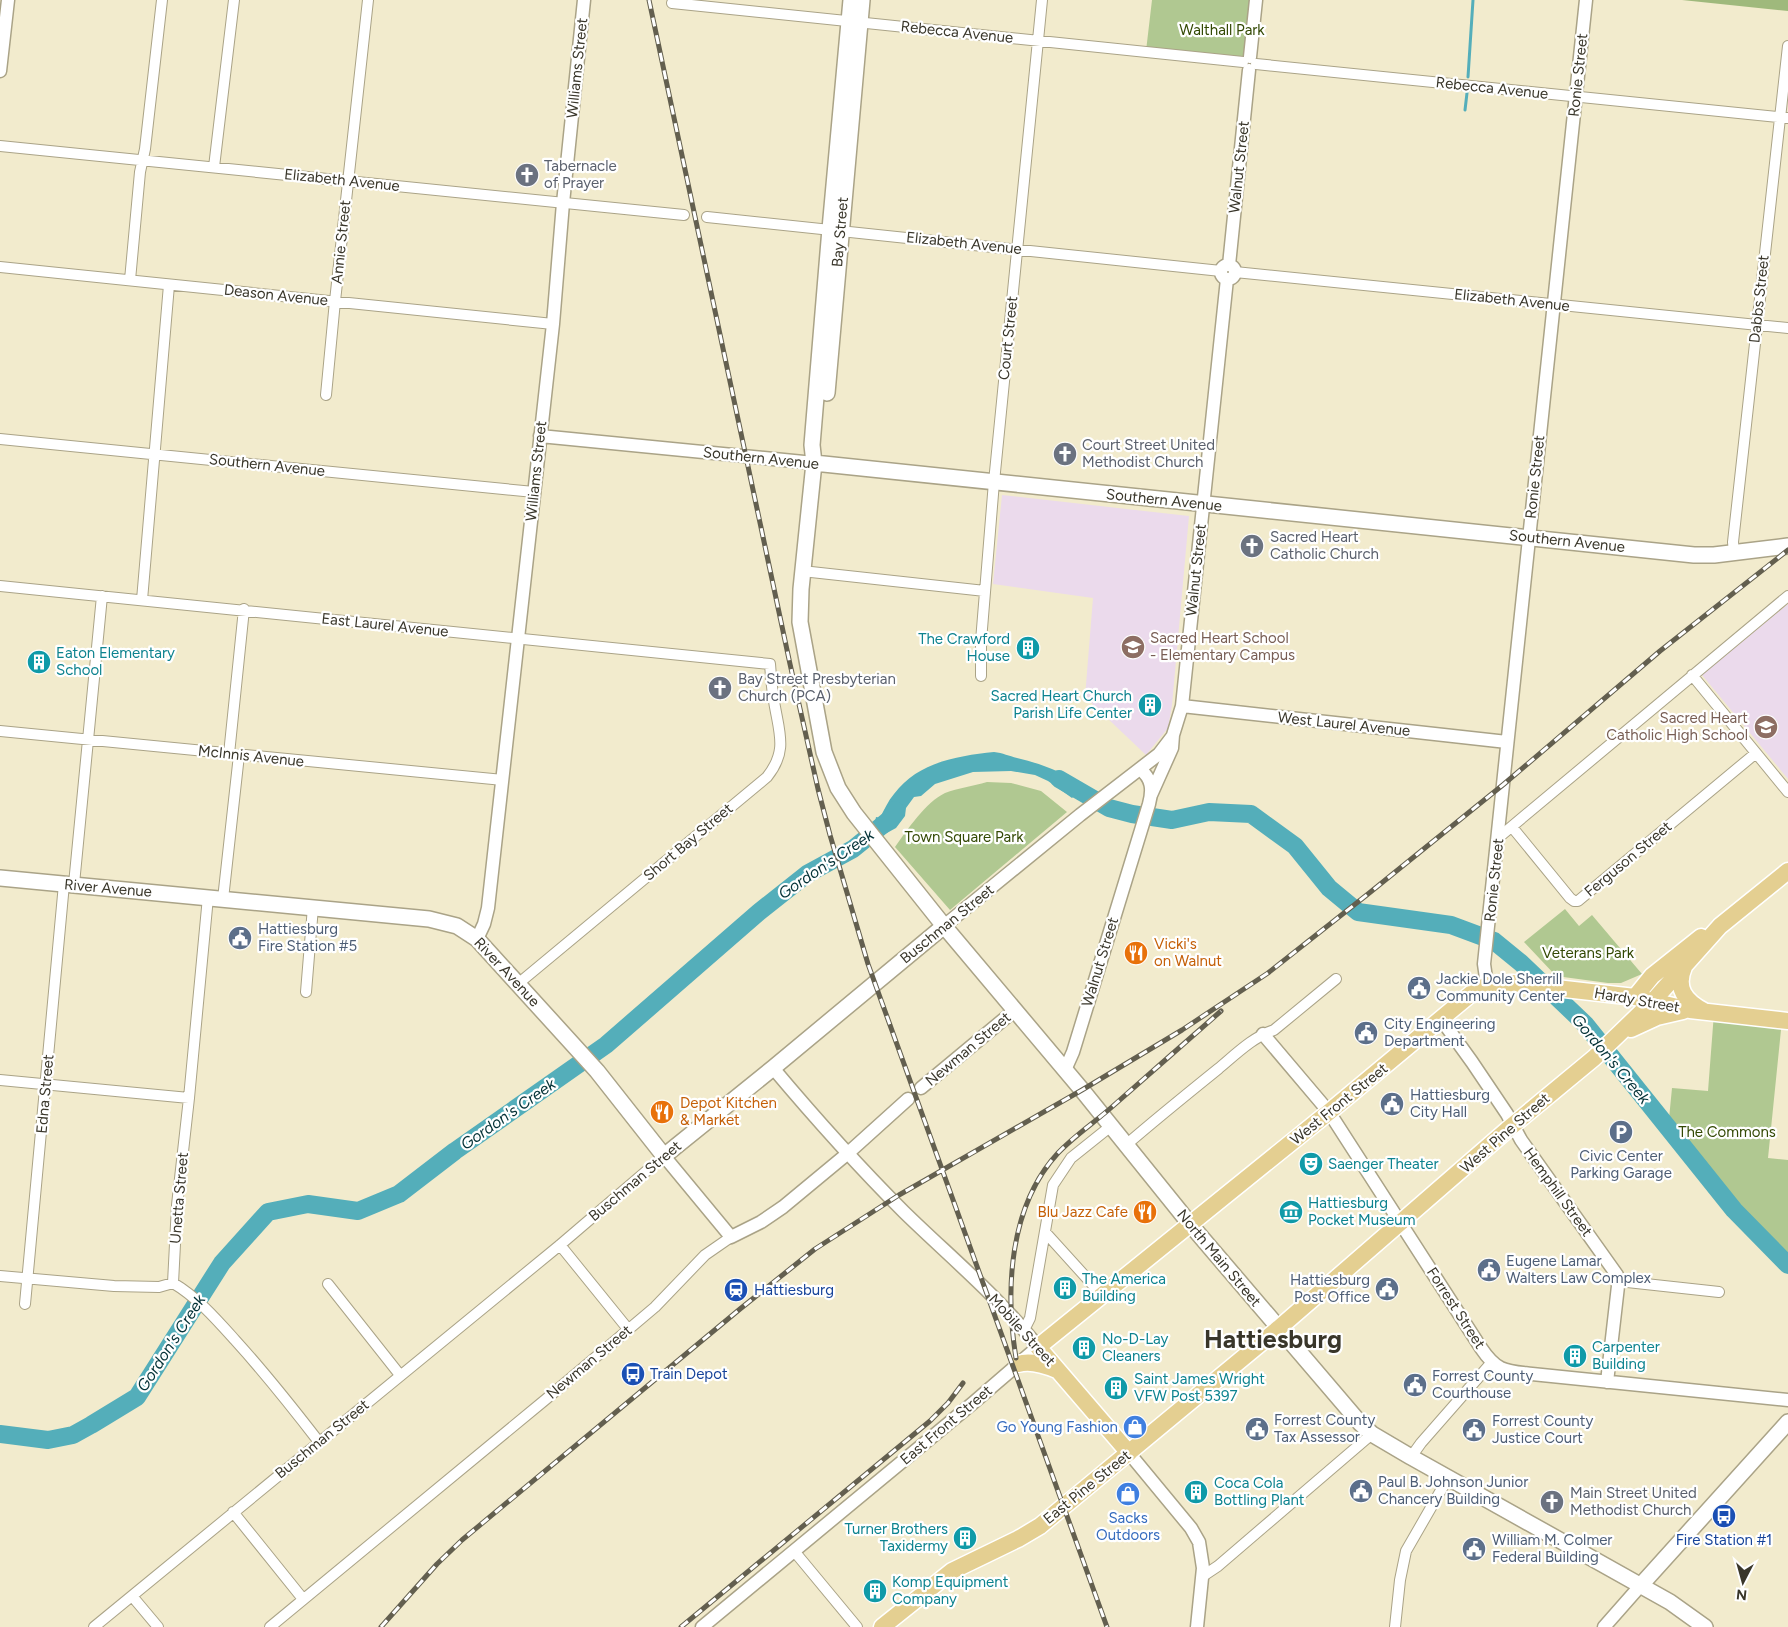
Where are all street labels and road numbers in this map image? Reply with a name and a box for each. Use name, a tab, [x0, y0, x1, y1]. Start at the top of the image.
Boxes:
street label: Williams Street	[563, 16, 591, 119]
street label: Rebecca Avenue	[900, 17, 1014, 47]
street label: Ronie Street	[1565, 32, 1591, 118]
street label: Rebecca Avenue	[1435, 73, 1549, 103]
street label: Walnut Street	[1225, 120, 1253, 214]
street label: Elizabeth Avenue	[283, 165, 401, 195]
street label: Bay Street	[828, 196, 852, 268]
street label: Annie Street	[328, 199, 354, 285]
street label: Elizabeth Avenue	[905, 228, 1023, 258]
street label: Dabbs Street	[1745, 254, 1773, 344]
street label: Deason Avenue	[223, 281, 329, 309]
street label: Elizabeth Avenue	[1453, 285, 1571, 315]
street label: Court Street	[995, 295, 1021, 381]
street label: Williams Street	[522, 419, 550, 522]
street label: Ronie Street	[1522, 434, 1548, 520]
street label: Southern Avenue	[702, 443, 820, 473]
street label: Southern Avenue	[208, 450, 326, 480]
street label: Southern Avenue	[1105, 485, 1223, 515]
street label: Walnut Street	[1182, 523, 1210, 617]
street label: Southern Avenue	[1508, 526, 1626, 556]
street label: East Laurel Avenue	[321, 609, 449, 641]
street label: West Laurel Avenue	[1277, 708, 1411, 740]
street label: McInnis Avenue	[197, 741, 305, 771]
street label: Short Bay Street	[640, 799, 737, 885]
street label: Ferguson Street	[1581, 817, 1676, 901]
street label: Ronie Street	[1481, 837, 1507, 923]
street label: River Avenue	[63, 875, 153, 901]
street label: Buschman Street	[896, 880, 998, 967]
street label: Walnut Street	[1078, 915, 1122, 1009]
street label: River Avenue	[470, 934, 544, 1010]
street label: Hardy Street	[1593, 984, 1681, 1016]
street label: Newman Street	[922, 1008, 1015, 1090]
street label: Edna Street	[33, 1053, 57, 1134]
street label: West Front Street	[1287, 1059, 1391, 1149]
street label: West Pine Street	[1457, 1089, 1554, 1177]
street label: Buschman Street	[585, 1137, 685, 1225]
street label: Hemphill Street	[1520, 1144, 1596, 1240]
street label: Unetta Street	[166, 1151, 192, 1245]
street label: North Main Street	[1173, 1206, 1265, 1310]
street label: Forrest Street	[1423, 1264, 1489, 1352]
street label: Mobile Street	[985, 1290, 1059, 1370]
street label: Newman Street	[543, 1321, 636, 1403]
street label: East Front Street	[896, 1381, 996, 1469]
street label: Buschman Street	[271, 1395, 373, 1482]
street label: East Pine Street	[1040, 1446, 1135, 1528]

